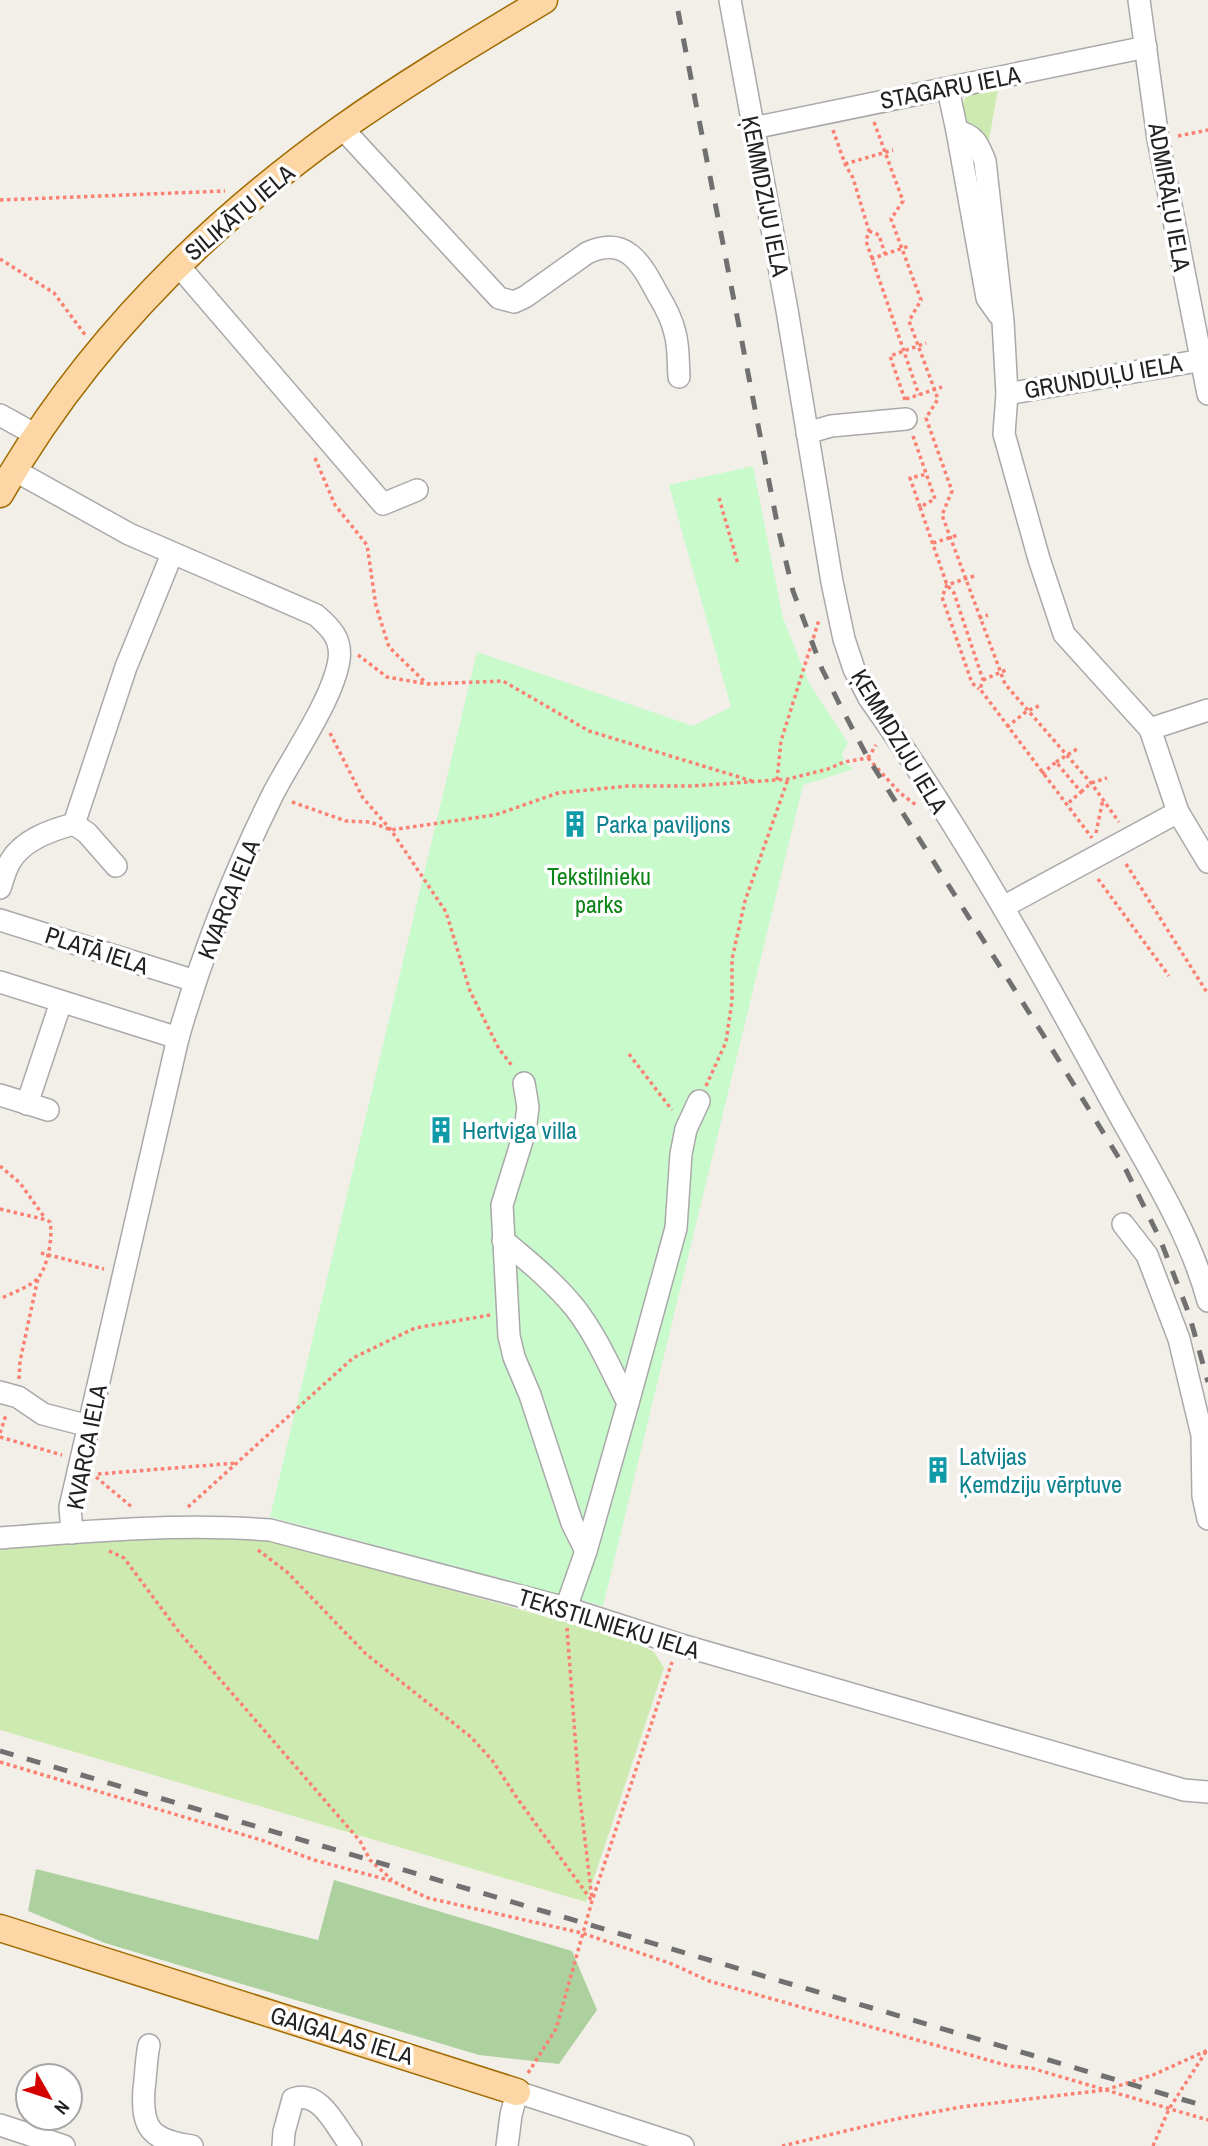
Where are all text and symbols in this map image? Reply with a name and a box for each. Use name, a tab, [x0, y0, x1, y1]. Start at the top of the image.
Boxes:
street label: STAGARU IELA	[877, 58, 1024, 116]
street label: ĶEMMDZIJU IELA	[735, 113, 797, 280]
street label: ADMIRĀĻU IELA	[1141, 119, 1199, 274]
street label: SILIKĀTU IELA	[177, 156, 301, 267]
street label: GRUNDUĻU IELA	[1022, 346, 1185, 406]
street label: ĶEMMDZIJU IELA	[844, 663, 956, 820]
place label: Parka paviljons	[596, 808, 731, 840]
building icon: Parka paviljons	[560, 809, 590, 839]
street label: KVARCA IELA	[189, 834, 267, 964]
park label: Tekstilnieku parks	[547, 860, 651, 920]
street label: PLATĀ IELA	[41, 918, 153, 982]
place label: Hertviga villa	[462, 1114, 577, 1146]
building icon: Hertviga villa	[426, 1115, 456, 1145]
street label: KVARCA IELA	[58, 1381, 114, 1512]
place label: Latvijas Ķemdziju vērptuve	[959, 1440, 1122, 1500]
building icon: Latvijas Ķemdziju vērptuve	[923, 1455, 953, 1485]
street label: TEKSTILNIEKU IELA	[514, 1580, 704, 1666]
street label: GAIGALAS IELA	[267, 1998, 418, 2072]
north arrow	[14, 2062, 84, 2132]
text: N	[49, 2095, 76, 2120]

